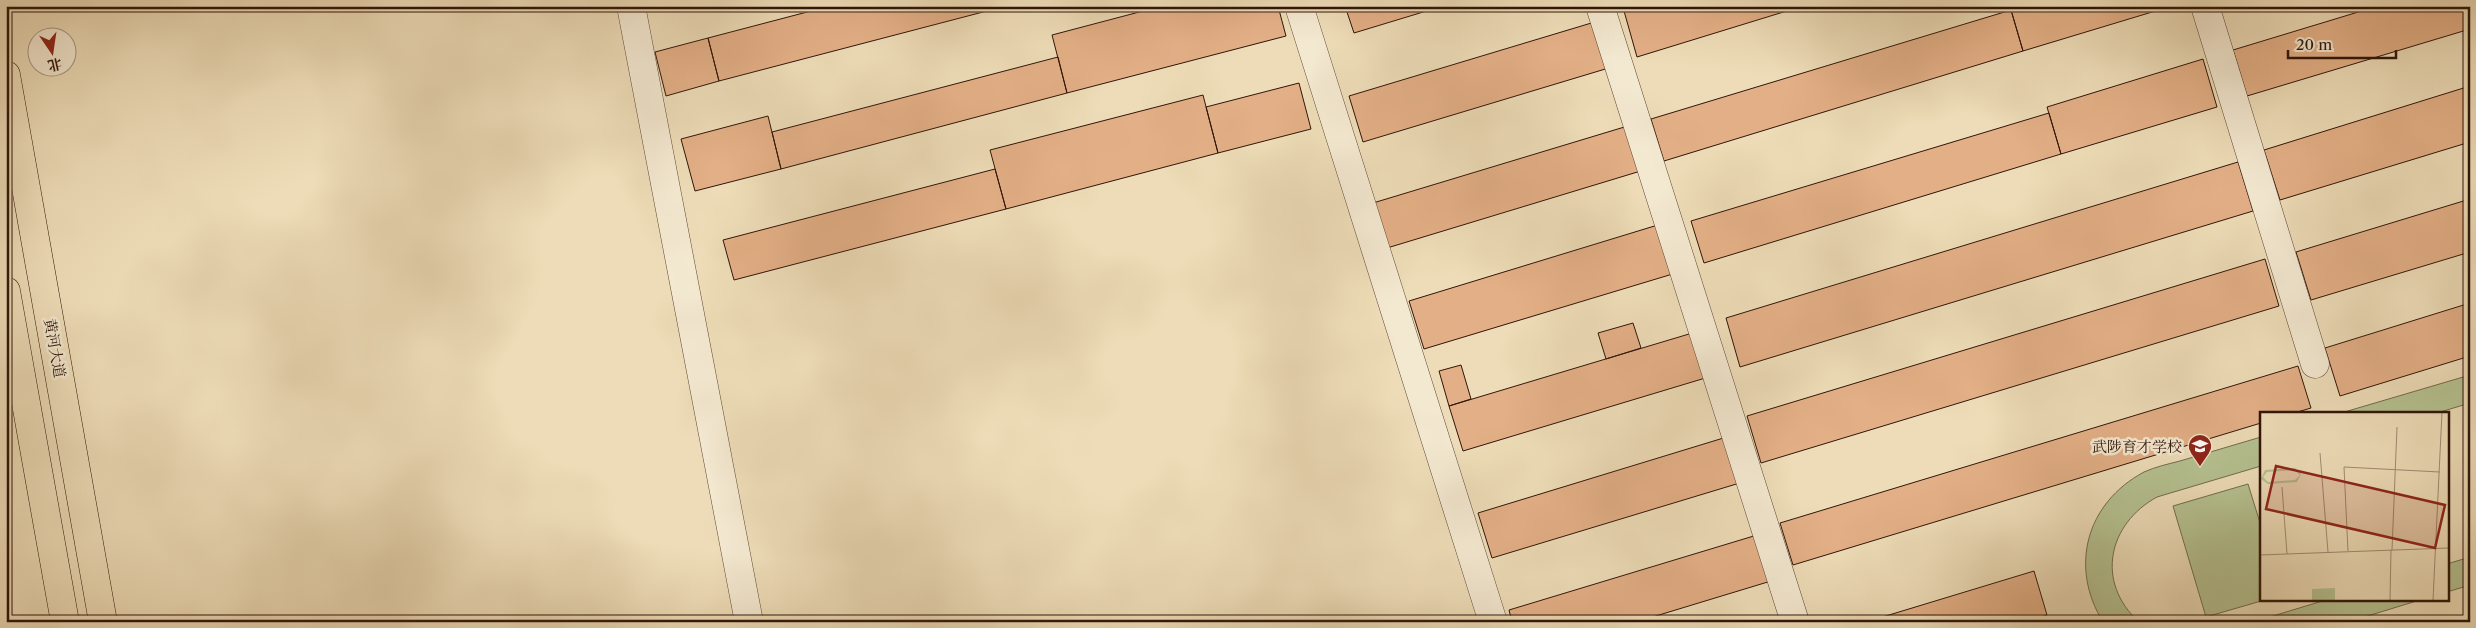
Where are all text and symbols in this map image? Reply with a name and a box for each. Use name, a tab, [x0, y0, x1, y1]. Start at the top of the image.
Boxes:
north arrow	[28, 28, 78, 78]
scale bar	[2288, 28, 2396, 60]
text: 20 m	[2296, 35, 2332, 54]
text: 北	[46, 54, 64, 75]
street label: 黄河大道	[40, 317, 70, 379]
inset map	[2260, 412, 2448, 600]
school or university icon: 武陟育才学校	[2187, 433, 2213, 467]
place label: 武陟育才学校	[2092, 437, 2182, 456]

